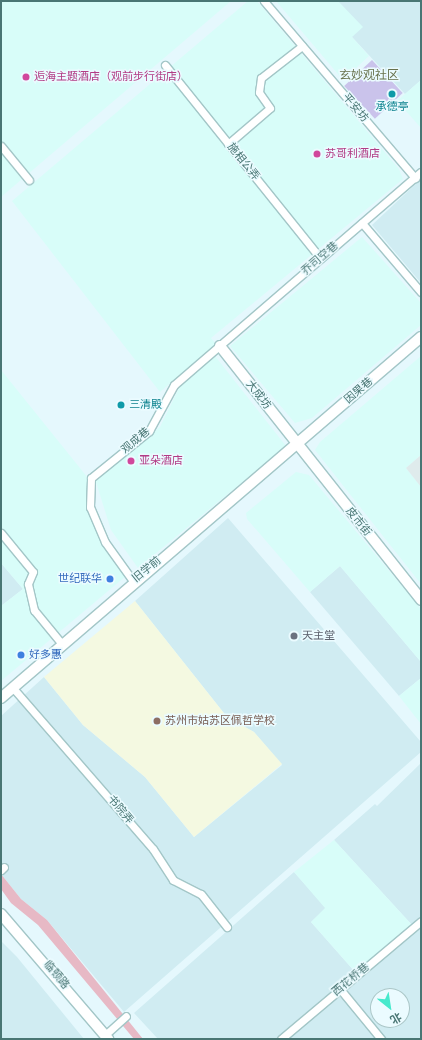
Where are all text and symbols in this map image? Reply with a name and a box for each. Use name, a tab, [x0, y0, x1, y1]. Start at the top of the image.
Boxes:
district label: 玄妙观社区	[339, 69, 399, 83]
place label: 逅海主题酒店（观前步行街店）	[34, 70, 188, 84]
marker: 逅海主题酒店（观前步行街店）	[21, 72, 31, 82]
marker: 承德亭	[387, 89, 397, 99]
street label: 平安坊	[339, 91, 371, 125]
place label: 承德亭	[376, 100, 408, 114]
street label: 施相公弄	[224, 141, 262, 183]
place label: 苏哥利酒店	[325, 147, 380, 161]
marker: 苏哥利酒店	[312, 149, 322, 159]
street label: 乔司空巷	[299, 240, 341, 278]
street label: 因果巷	[342, 375, 376, 407]
street label: 大成坊	[243, 378, 273, 412]
place label: 三清殿	[129, 398, 162, 412]
marker: 三清殿	[116, 400, 126, 410]
street label: 观成巷	[119, 425, 153, 457]
place label: 亚朵酒店	[139, 454, 183, 468]
marker: 亚朵酒店	[126, 456, 136, 466]
street label: 皮市街	[342, 505, 374, 539]
street label: 旧学前	[130, 554, 164, 586]
place label: 世纪联华	[58, 572, 102, 586]
marker: 世纪联华	[105, 574, 115, 584]
place label: 天主堂	[302, 629, 335, 643]
marker: 天主堂	[289, 631, 299, 641]
place label: 好多惠	[29, 648, 62, 662]
marker: 好多惠	[16, 650, 26, 660]
place label: 苏州市姑苏区佩哲学校	[165, 714, 275, 728]
marker: 苏州市姑苏区佩哲学校	[152, 716, 162, 726]
street label: 书院弄	[104, 793, 136, 827]
street label: 临顿路	[40, 958, 72, 992]
street label: 西花桥巷	[330, 961, 372, 999]
north arrow	[370, 988, 410, 1028]
text: 北	[388, 1010, 404, 1026]

